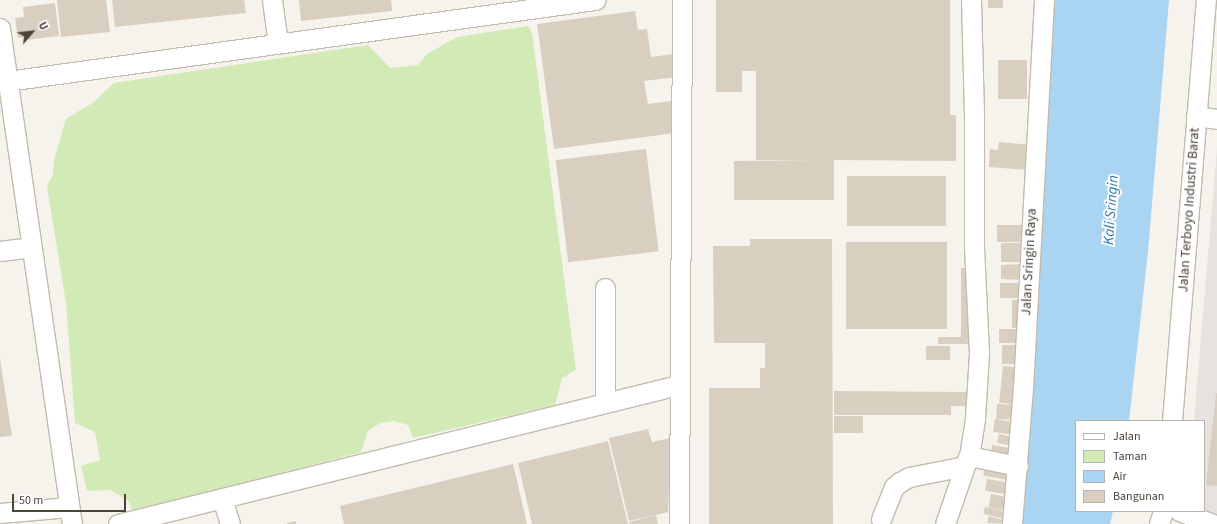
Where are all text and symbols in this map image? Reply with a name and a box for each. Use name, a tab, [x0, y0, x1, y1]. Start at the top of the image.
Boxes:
north arrow	[12, 12, 52, 52]
text: U	[35, 19, 51, 33]
street label: Jalan Terboyo Industri Barat	[1175, 127, 1203, 293]
water label: Kali Sringin	[1100, 174, 1122, 246]
street label: Jalan Sringin Raya	[1018, 208, 1040, 316]
legend	[1075, 420, 1205, 512]
text: Jalan	[1113, 428, 1140, 445]
text: Taman	[1113, 448, 1147, 465]
text: Air	[1113, 468, 1127, 485]
scale bar	[14, 486, 128, 512]
text: Bangunan	[1113, 488, 1164, 505]
text: 50 m	[19, 492, 43, 509]

